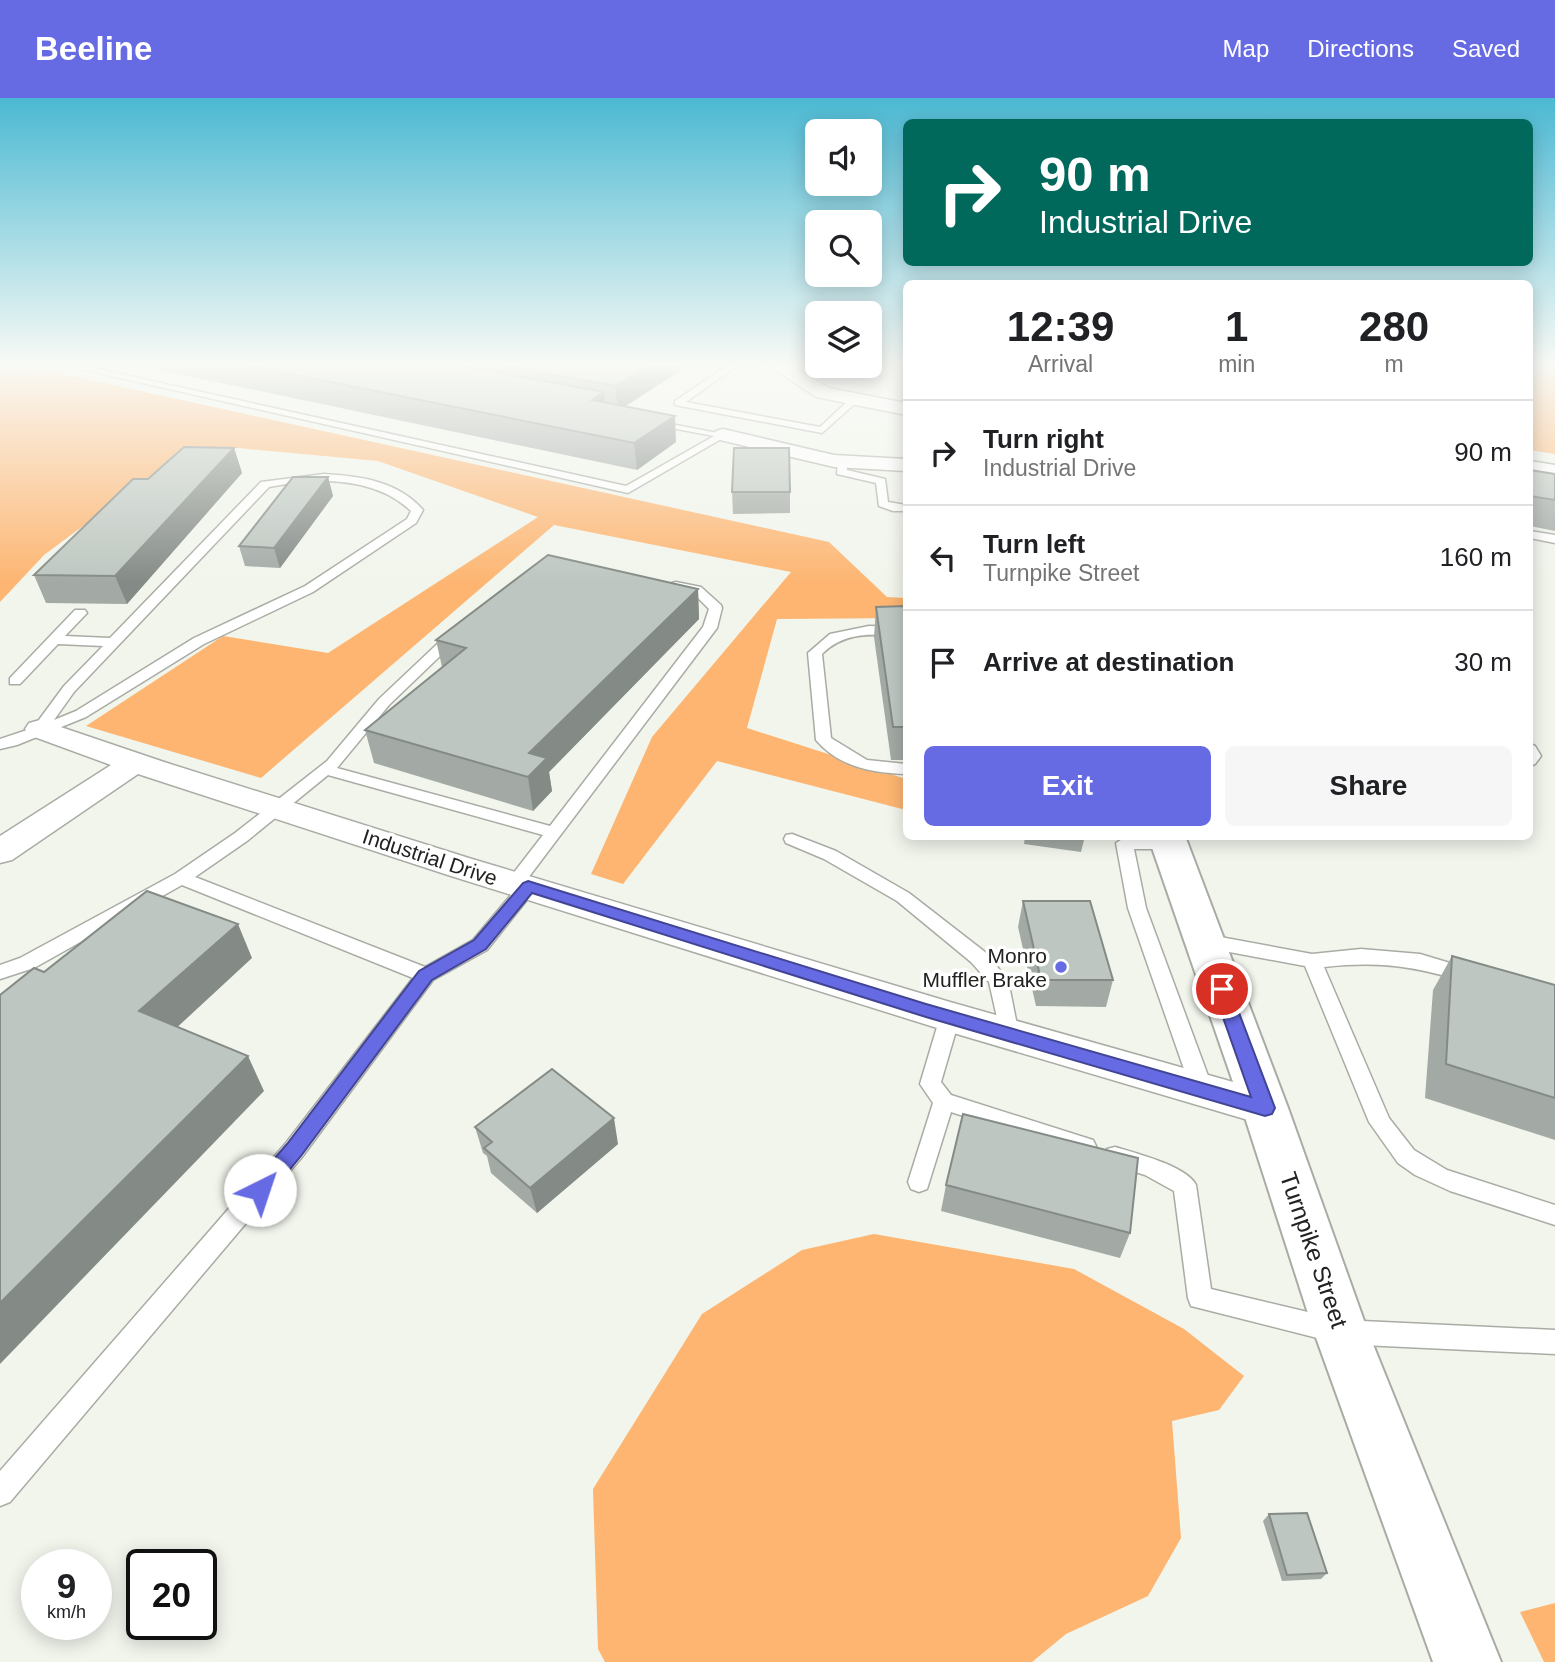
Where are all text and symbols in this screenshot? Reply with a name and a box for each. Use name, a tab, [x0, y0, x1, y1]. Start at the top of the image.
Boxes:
text: Beeline	[35, 30, 152, 67]
text: Map	[1223, 35, 1269, 62]
text: Directions	[1307, 35, 1414, 62]
text: Saved	[1452, 35, 1520, 62]
map controls	[805, 119, 882, 378]
button: sound	[805, 119, 882, 196]
icon: right	[924, 147, 1015, 238]
text: 90 m	[1039, 147, 1151, 201]
text: Industrial Drive	[1039, 204, 1252, 240]
button: search	[805, 210, 882, 287]
button: layers	[805, 301, 882, 378]
text: 12:39	[1007, 303, 1114, 350]
text: 1	[1225, 303, 1248, 350]
text: 280	[1359, 303, 1429, 350]
text: Arrival	[1028, 351, 1093, 377]
text: min	[1218, 351, 1255, 377]
text: m	[1385, 351, 1404, 377]
text: Turn right	[983, 424, 1104, 454]
icon: right	[924, 434, 962, 472]
text: 90 m	[1454, 437, 1512, 467]
text: Industrial Drive	[983, 455, 1136, 481]
text: Turn left	[983, 529, 1085, 559]
icon: left	[924, 539, 962, 577]
text: 160 m	[1440, 542, 1512, 572]
text: Turnpike Street	[983, 560, 1139, 586]
icon: arrive	[924, 644, 962, 682]
text: Arrive at destination	[983, 647, 1234, 677]
text: 30 m	[1454, 647, 1512, 677]
button: Exit	[924, 746, 1211, 826]
button: Share	[1225, 746, 1512, 826]
street label: Industrial Drive	[360, 824, 500, 890]
place label: Monro Muffler Brake	[923, 944, 1047, 991]
marker: Monro Muffler Brake	[1053, 959, 1069, 975]
pin	[1192, 959, 1252, 1019]
icon: arrive	[1203, 970, 1241, 1008]
position arrow	[223, 1153, 297, 1227]
street label: Turnpike Street	[1275, 1168, 1353, 1332]
speed limit sign: 20	[126, 1549, 217, 1640]
text: 9	[57, 1566, 76, 1605]
text: km/h	[47, 1602, 86, 1622]

